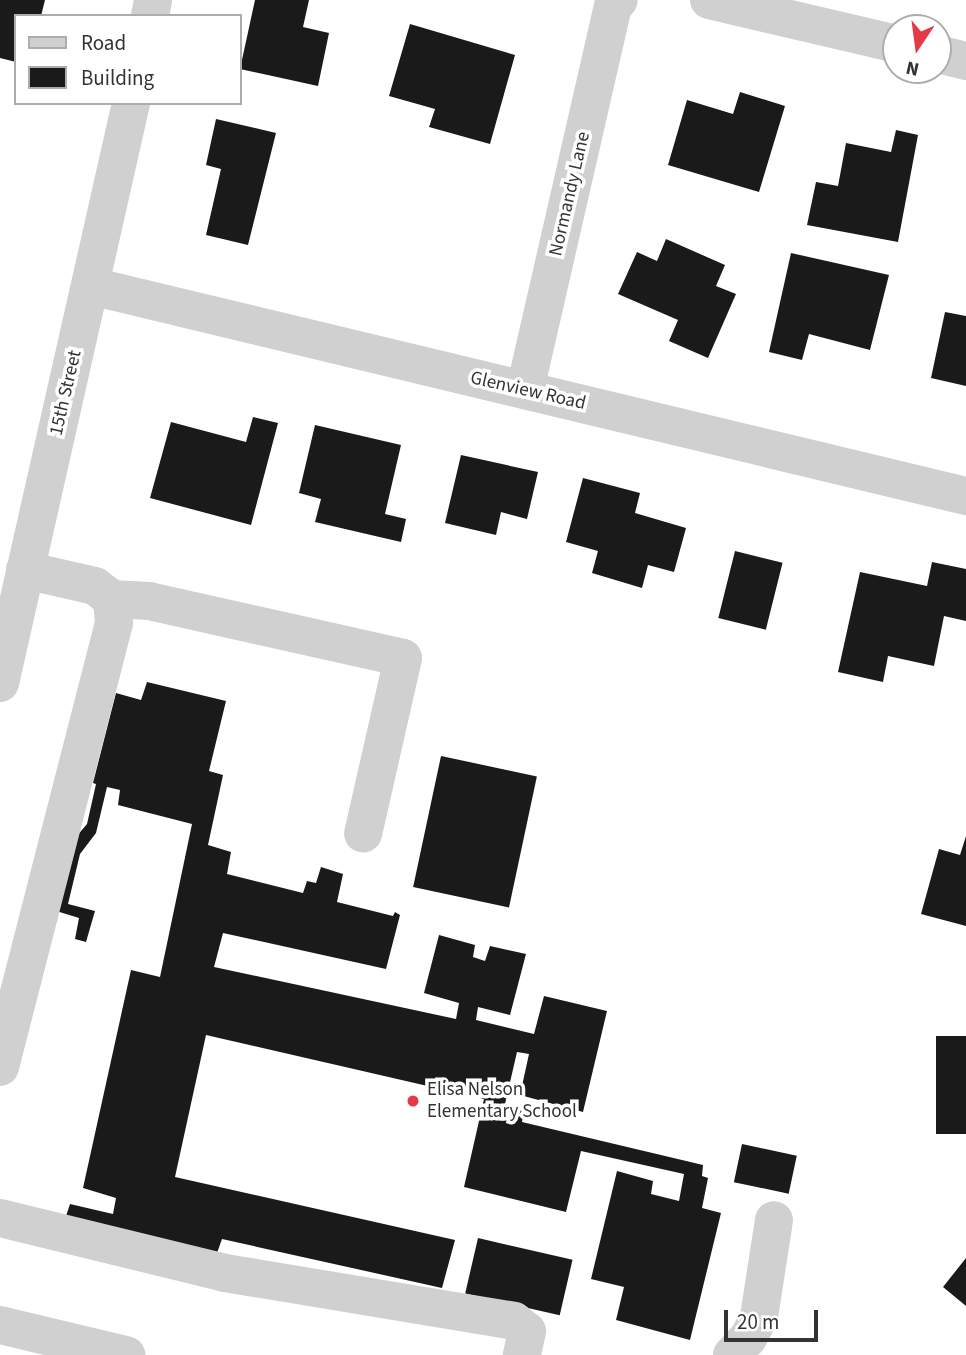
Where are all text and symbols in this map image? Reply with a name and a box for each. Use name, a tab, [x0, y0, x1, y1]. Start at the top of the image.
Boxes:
legend	[14, 14, 242, 105]
north arrow	[882, 14, 952, 84]
text: Road	[81, 28, 126, 58]
text: N	[903, 53, 922, 83]
text: Building	[81, 63, 154, 93]
street label: Normandy Lane	[545, 130, 595, 258]
street label: 15th Street	[45, 348, 87, 438]
street label: Glenview Road	[468, 367, 588, 415]
place label: Elisa Nelson Elementary School	[427, 1079, 577, 1123]
marker: Elisa Nelson Elementary School	[405, 1093, 421, 1109]
scale bar	[728, 1296, 822, 1340]
text: 20 m	[737, 1307, 779, 1337]

